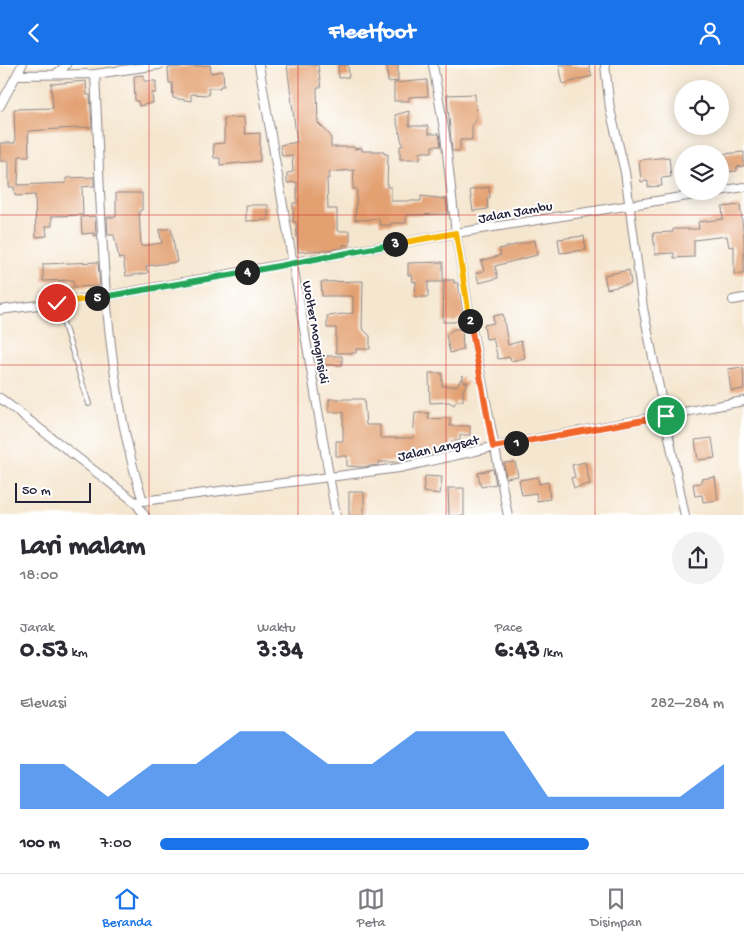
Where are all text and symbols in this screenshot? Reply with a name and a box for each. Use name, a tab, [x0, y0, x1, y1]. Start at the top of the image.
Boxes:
icon: back	[20, 19, 48, 47]
icon: person	[696, 19, 724, 47]
text: Fleetfoot	[329, 20, 415, 46]
map controls	[674, 80, 729, 200]
button: locate	[674, 80, 729, 135]
button: layers	[674, 145, 729, 200]
street label: Jalan Jambu	[477, 198, 554, 228]
pin: 3	[382, 231, 408, 257]
text: 3	[392, 236, 399, 253]
pin: 4	[234, 259, 260, 285]
text: 4	[244, 264, 251, 281]
street label: Wolter Monginsidi	[297, 280, 332, 385]
pin	[36, 282, 78, 324]
pin: 5	[84, 285, 110, 311]
icon: check	[43, 289, 71, 317]
text: 5	[94, 290, 101, 307]
pin: 2	[458, 309, 482, 333]
text: 2	[467, 313, 474, 330]
pin	[645, 395, 687, 437]
icon: arrive	[652, 402, 680, 430]
pin: 1	[504, 431, 528, 455]
street label: Jalan Langsat	[397, 432, 482, 466]
text: 1	[514, 435, 519, 452]
scale bar	[15, 481, 91, 504]
text: 50 m	[22, 483, 51, 500]
text: Lari malam	[20, 531, 145, 564]
button: share	[672, 532, 724, 584]
text: 18:00	[20, 567, 58, 586]
text: Jarak	[20, 620, 54, 637]
text: Waktu	[257, 620, 296, 637]
text: Pace	[495, 620, 522, 637]
text: 0.53	[20, 637, 68, 666]
text: 3:34	[257, 637, 303, 666]
text: 6:43	[495, 637, 540, 666]
text: km	[68, 645, 88, 662]
text: /km	[540, 645, 563, 662]
text: Elevasi	[20, 695, 67, 714]
text: 282–284 m	[650, 695, 724, 714]
text: 100 m	[20, 835, 60, 854]
text: 7:00	[100, 835, 132, 854]
tab: Beranda	[102, 885, 152, 932]
tab: Peta	[357, 885, 385, 932]
tab: Disimpan	[590, 885, 642, 932]

